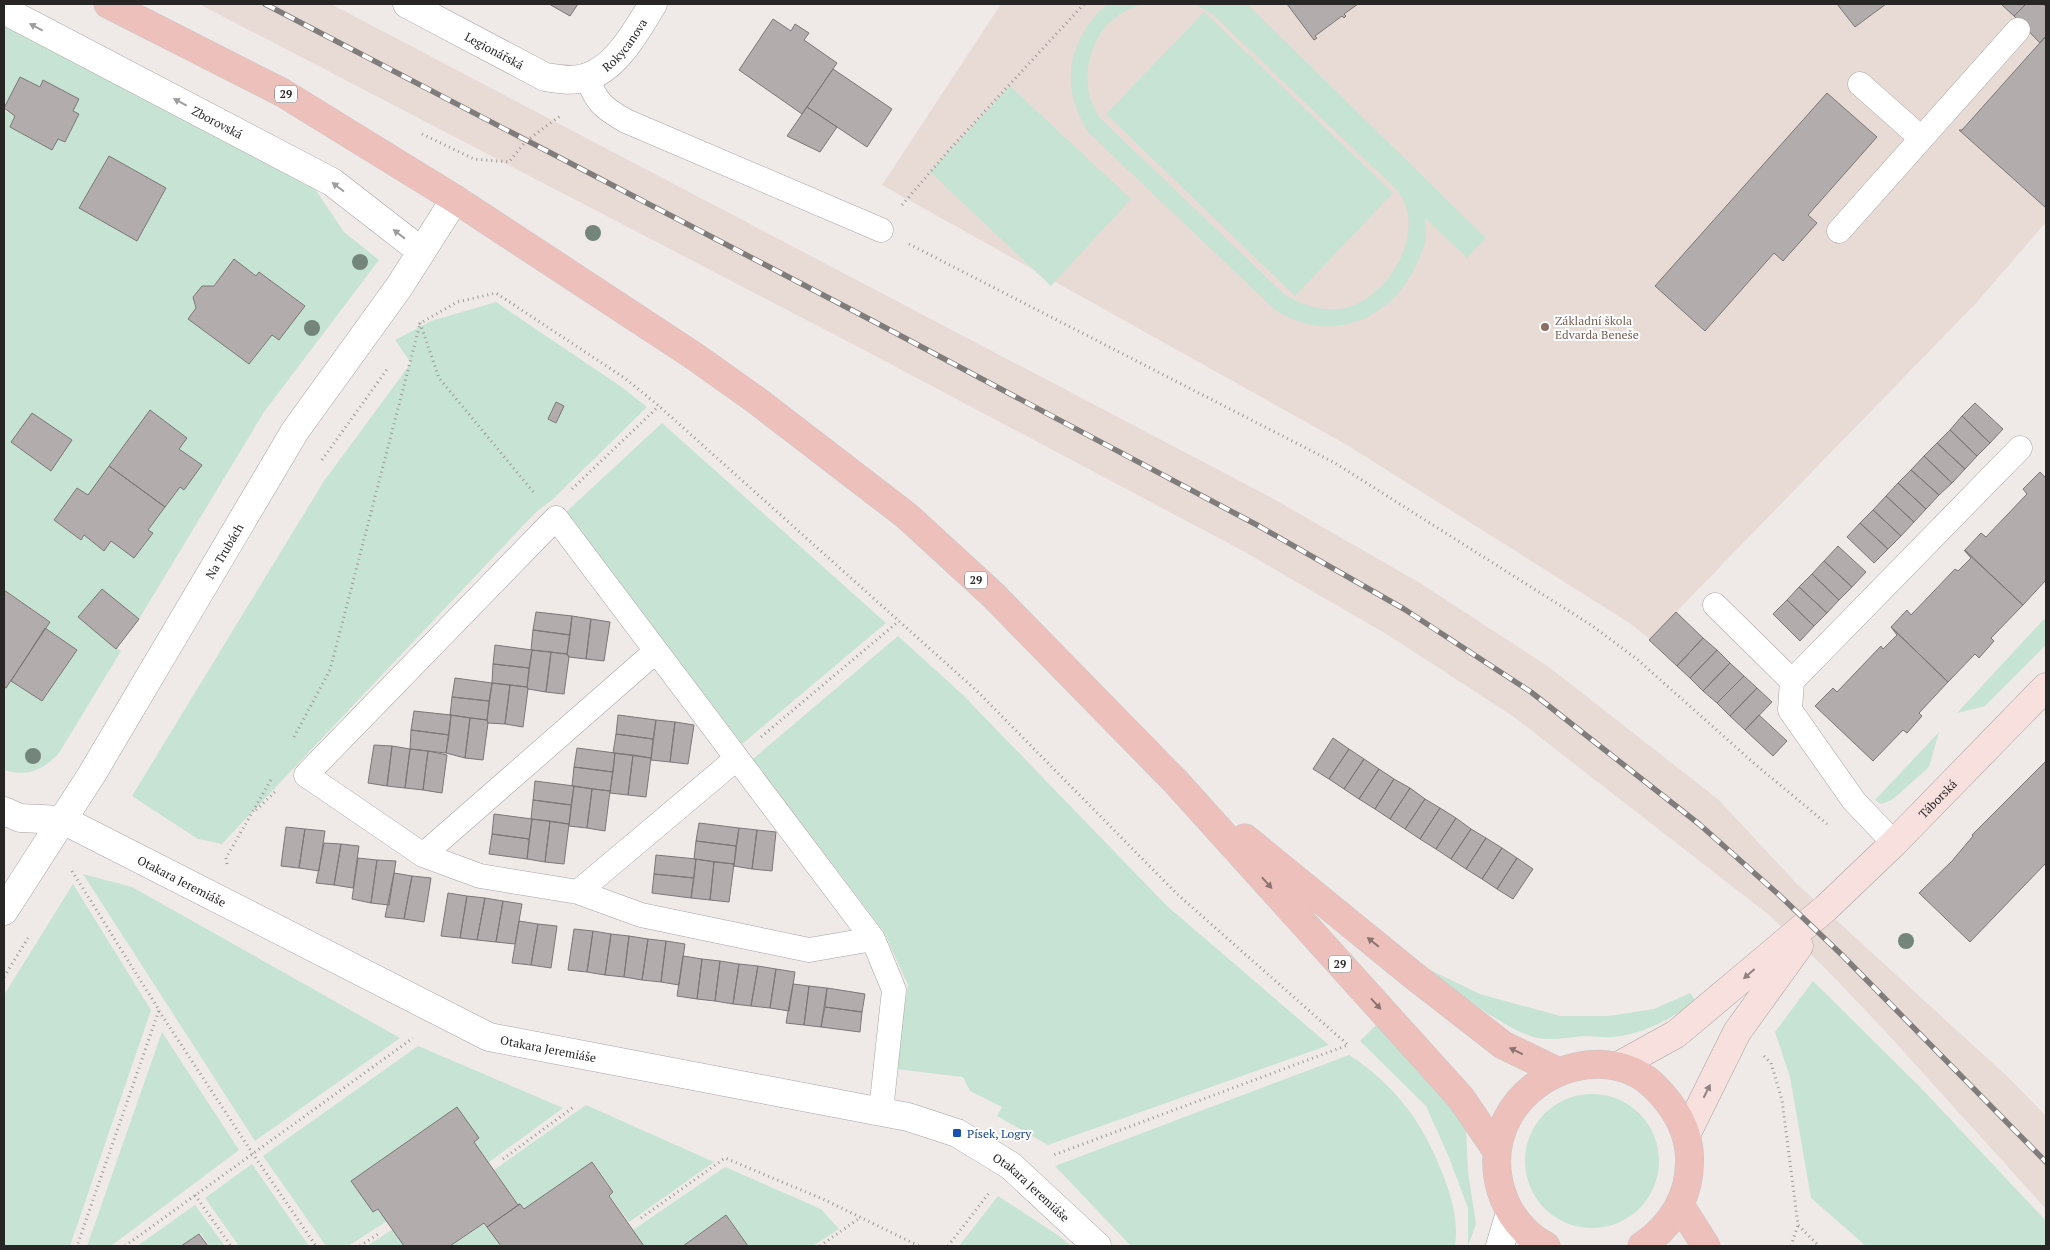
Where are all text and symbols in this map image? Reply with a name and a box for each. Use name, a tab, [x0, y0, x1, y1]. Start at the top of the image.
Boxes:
street label: Rokycanova	[599, 16, 650, 74]
one-way arrow	[28, 23, 43, 31]
street label: Legionářská	[462, 29, 527, 72]
road number: 29	[275, 86, 297, 102]
one-way arrow	[173, 98, 186, 107]
street label: Zborovská	[190, 102, 245, 141]
one-way arrow	[332, 182, 345, 193]
one-way arrow	[392, 229, 406, 239]
place label: Základní škola Edvarda Beneše	[1555, 313, 1639, 342]
marker: Základní škola Edvarda Beneše	[1539, 321, 1551, 333]
street label: Na Trubách	[202, 521, 246, 581]
road number: 29	[965, 572, 987, 588]
street label: Táborská	[1915, 776, 1960, 821]
street label: Otakara Jeremiáše	[135, 852, 229, 909]
one-way arrow	[1261, 877, 1273, 889]
one-way arrow	[1366, 937, 1379, 948]
road number: 29	[1329, 956, 1351, 972]
one-way arrow	[1744, 968, 1756, 980]
one-way arrow	[1370, 997, 1382, 1009]
street label: Otakara Jeremiáše	[499, 1032, 598, 1065]
one-way arrow	[1509, 1047, 1523, 1055]
one-way arrow	[1704, 1084, 1712, 1098]
place label: Písek, Logry	[967, 1126, 1032, 1141]
marker: Písek, Logry	[951, 1127, 963, 1139]
street label: Otakara Jeremiáše	[990, 1149, 1073, 1224]

